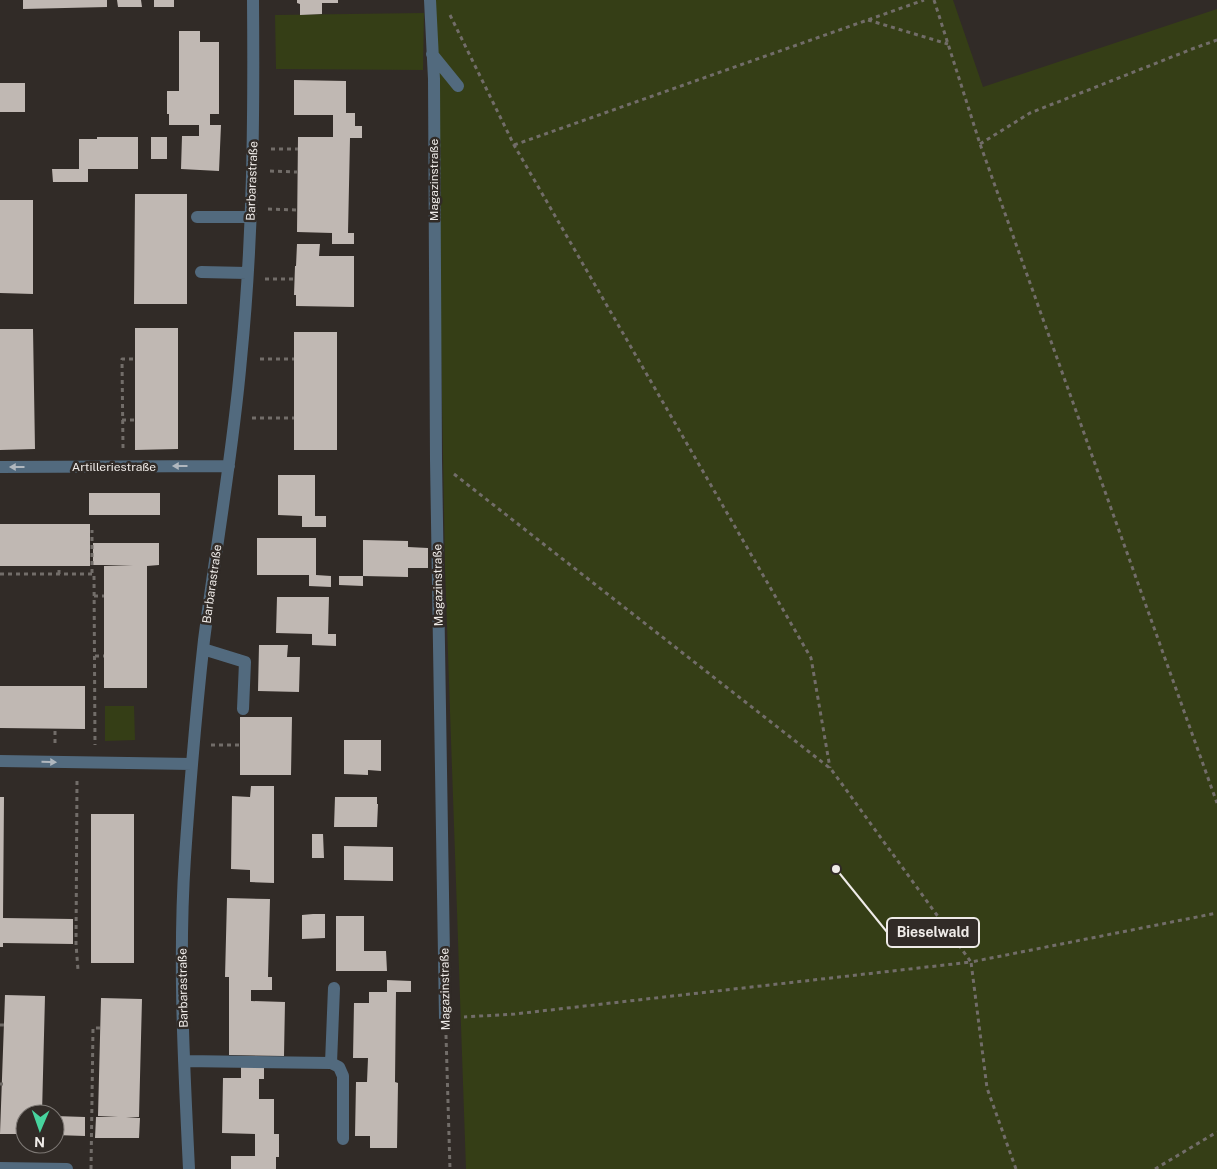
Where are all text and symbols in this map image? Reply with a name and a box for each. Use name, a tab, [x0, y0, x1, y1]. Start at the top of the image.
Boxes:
street label: Magazinstraße	[427, 139, 441, 221]
street label: Barbarastraße	[244, 141, 260, 221]
street label: Artilleriestraße	[72, 460, 156, 474]
one-way arrow	[172, 462, 188, 470]
one-way arrow	[9, 463, 25, 471]
street label: Barbarastraße	[200, 543, 225, 624]
street label: Magazinstraße	[430, 543, 446, 626]
one-way arrow	[41, 758, 57, 766]
callout: Bieselwald	[887, 918, 979, 947]
text: Bieselwald	[897, 924, 969, 940]
street label: Magazinstraße	[437, 947, 453, 1030]
street label: Barbarastraße	[175, 948, 191, 1028]
north arrow	[15, 1104, 65, 1154]
text: N	[34, 1134, 45, 1150]

